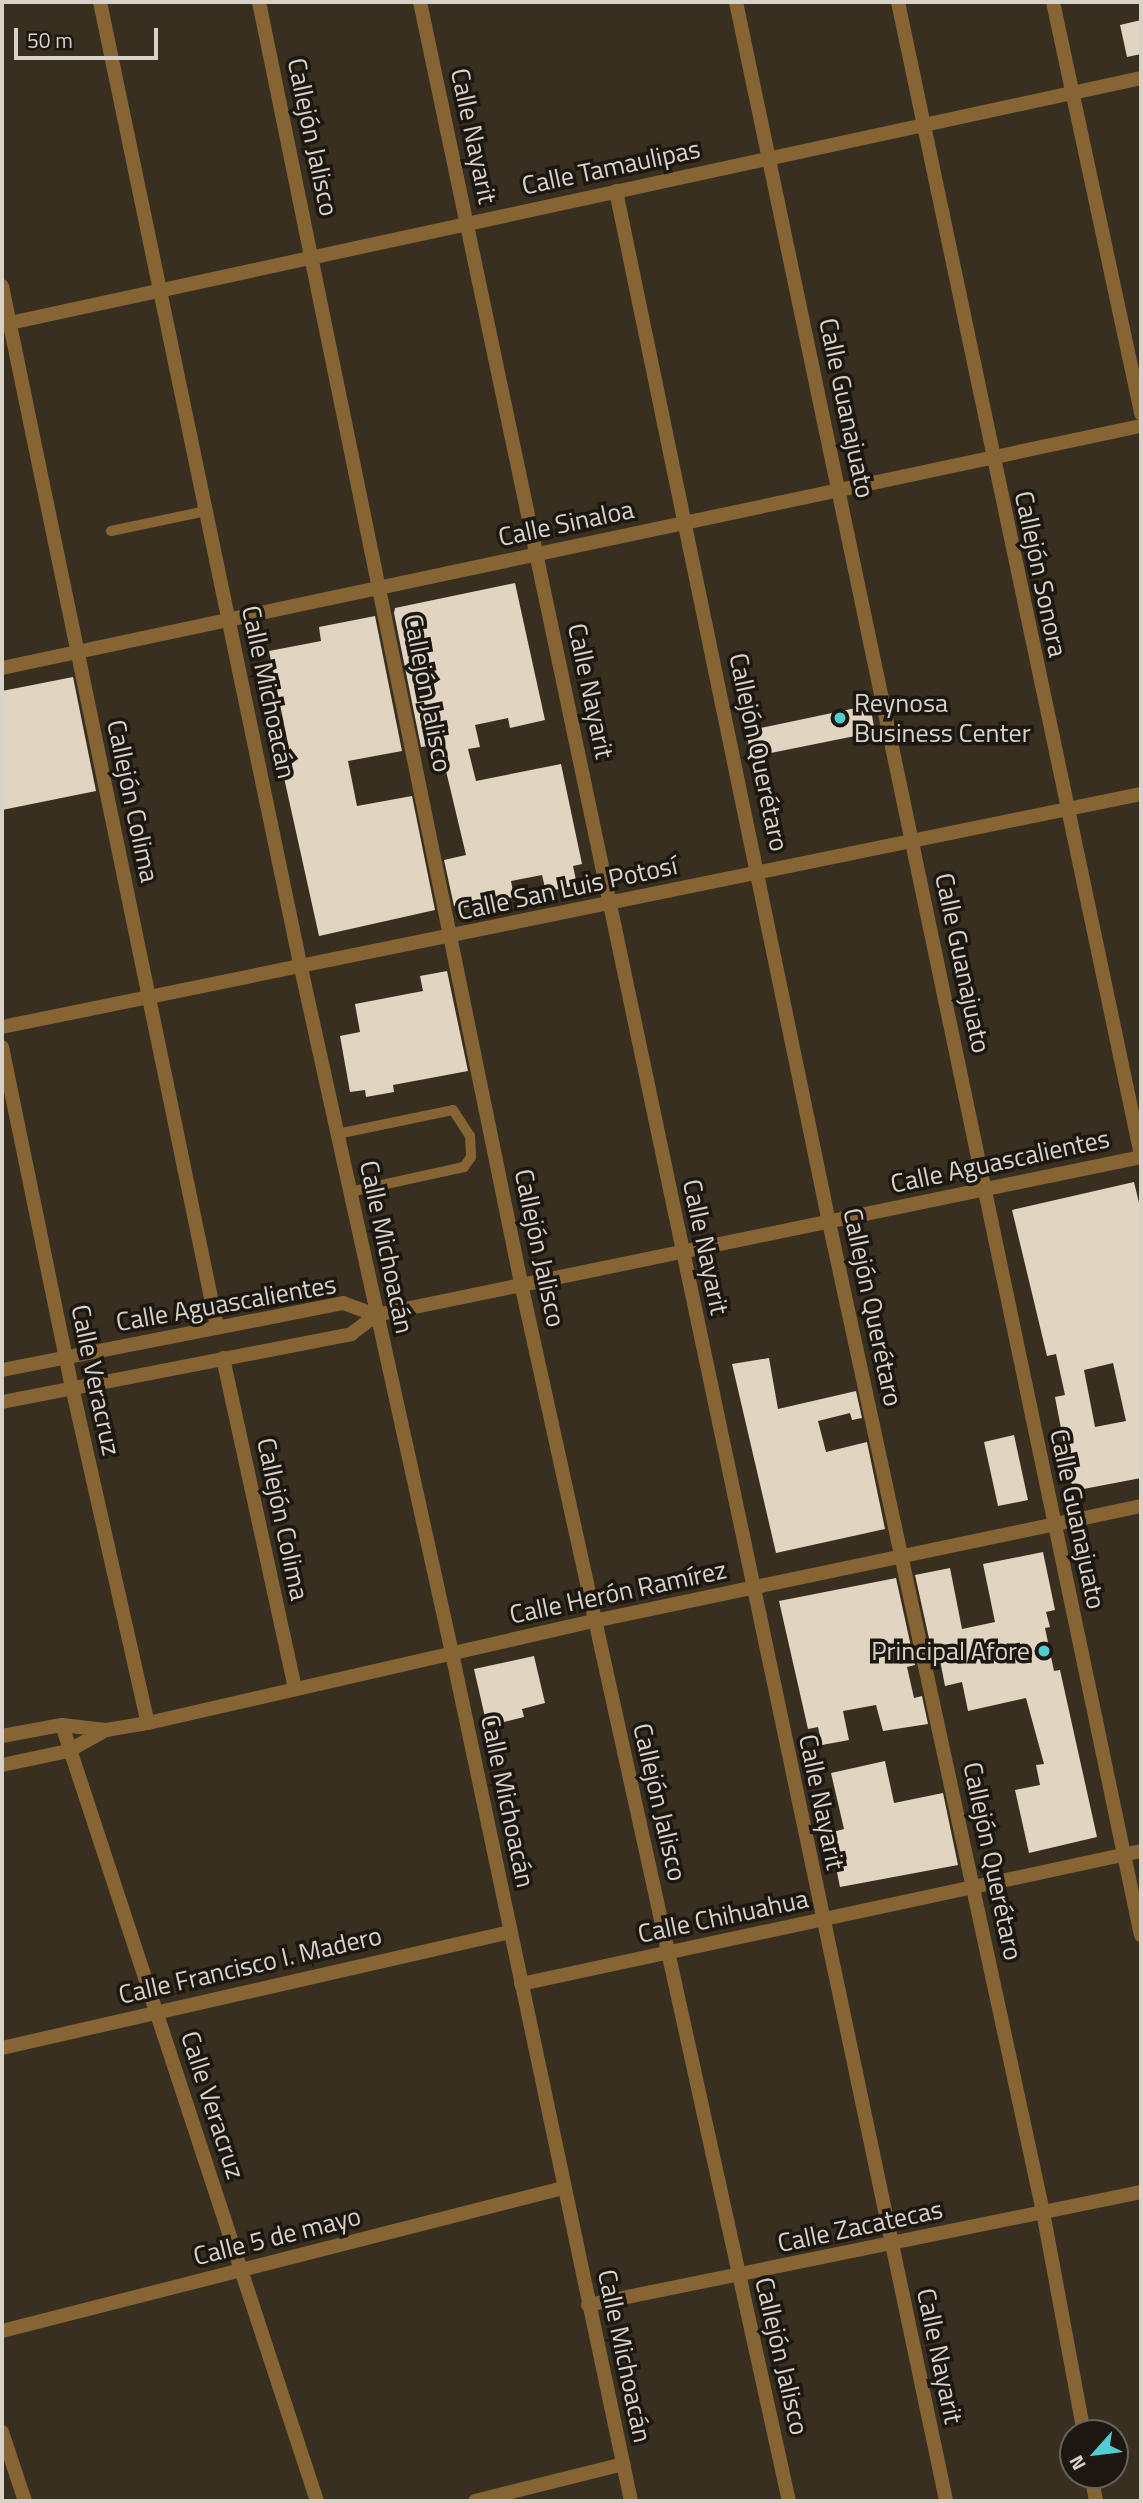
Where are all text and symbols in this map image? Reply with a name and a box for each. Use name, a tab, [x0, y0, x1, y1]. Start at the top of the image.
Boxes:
scale bar	[18, 14, 161, 58]
text: 50 m	[27, 24, 73, 56]
street label: Callejón Jalisco	[281, 55, 345, 219]
street label: Calle Nayarit	[444, 65, 504, 207]
street label: Calle Tamaulipas	[519, 133, 703, 201]
street label: Calle Guanajuato	[813, 315, 881, 501]
street label: Callejón Sonora	[1008, 488, 1074, 660]
street label: Calle Sinaloa	[495, 493, 637, 553]
street label: Calle Michoacán	[235, 603, 303, 781]
street label: Callejón Jalisco	[397, 611, 459, 775]
street label: Calle Nayarit	[561, 620, 621, 762]
street label: Callejón Querétaro	[723, 650, 795, 854]
place label: Reynosa Business Center	[854, 687, 1031, 748]
marker: Reynosa Business Center	[832, 710, 848, 726]
street label: Callejón Colima	[101, 717, 165, 885]
street label: Calle San Luis Potosí	[454, 849, 680, 927]
street label: Calle Guanajuato	[929, 870, 997, 1056]
street label: Calle Aguascalientes	[888, 1123, 1112, 1199]
street label: Calle Michoacán	[353, 1158, 421, 1336]
street label: Callejón Jalisco	[508, 1166, 572, 1330]
street label: Calle Nayarit	[676, 1176, 736, 1318]
street label: Callejón Querétaro	[837, 1205, 909, 1409]
street label: Calle Aguascalientes	[113, 1268, 339, 1338]
street label: Calle Veracruz	[65, 1302, 127, 1458]
street label: Calle Guanajuato	[1044, 1426, 1112, 1612]
street label: Callejón Colima	[251, 1435, 315, 1603]
street label: Calle Herón Ramírez	[507, 1554, 729, 1630]
place label: Principal Afore	[871, 1635, 1030, 1667]
marker: Principal Afore	[1036, 1643, 1052, 1659]
street label: Calle Michoacán	[474, 1712, 542, 1890]
street label: Callejón Jalisco	[627, 1720, 693, 1884]
street label: Calle Nayarit	[792, 1731, 852, 1873]
street label: Callejón Querétaro	[957, 1759, 1029, 1963]
street label: Calle Chihuahua	[635, 1883, 811, 1949]
street label: Calle Francisco I. Madero	[116, 1920, 384, 2010]
street label: Calle Veracruz	[174, 2027, 252, 2183]
street label: Calle Zacatecas	[775, 2193, 945, 2259]
street label: Calle 5 de mayo	[190, 2200, 364, 2272]
street label: Calle Michoacán	[591, 2267, 659, 2445]
street label: Callejón Jalisco	[749, 2274, 815, 2438]
street label: Calle Nayarit	[910, 2285, 970, 2427]
north arrow	[1059, 2419, 1129, 2489]
text: N	[1061, 2451, 1093, 2476]

